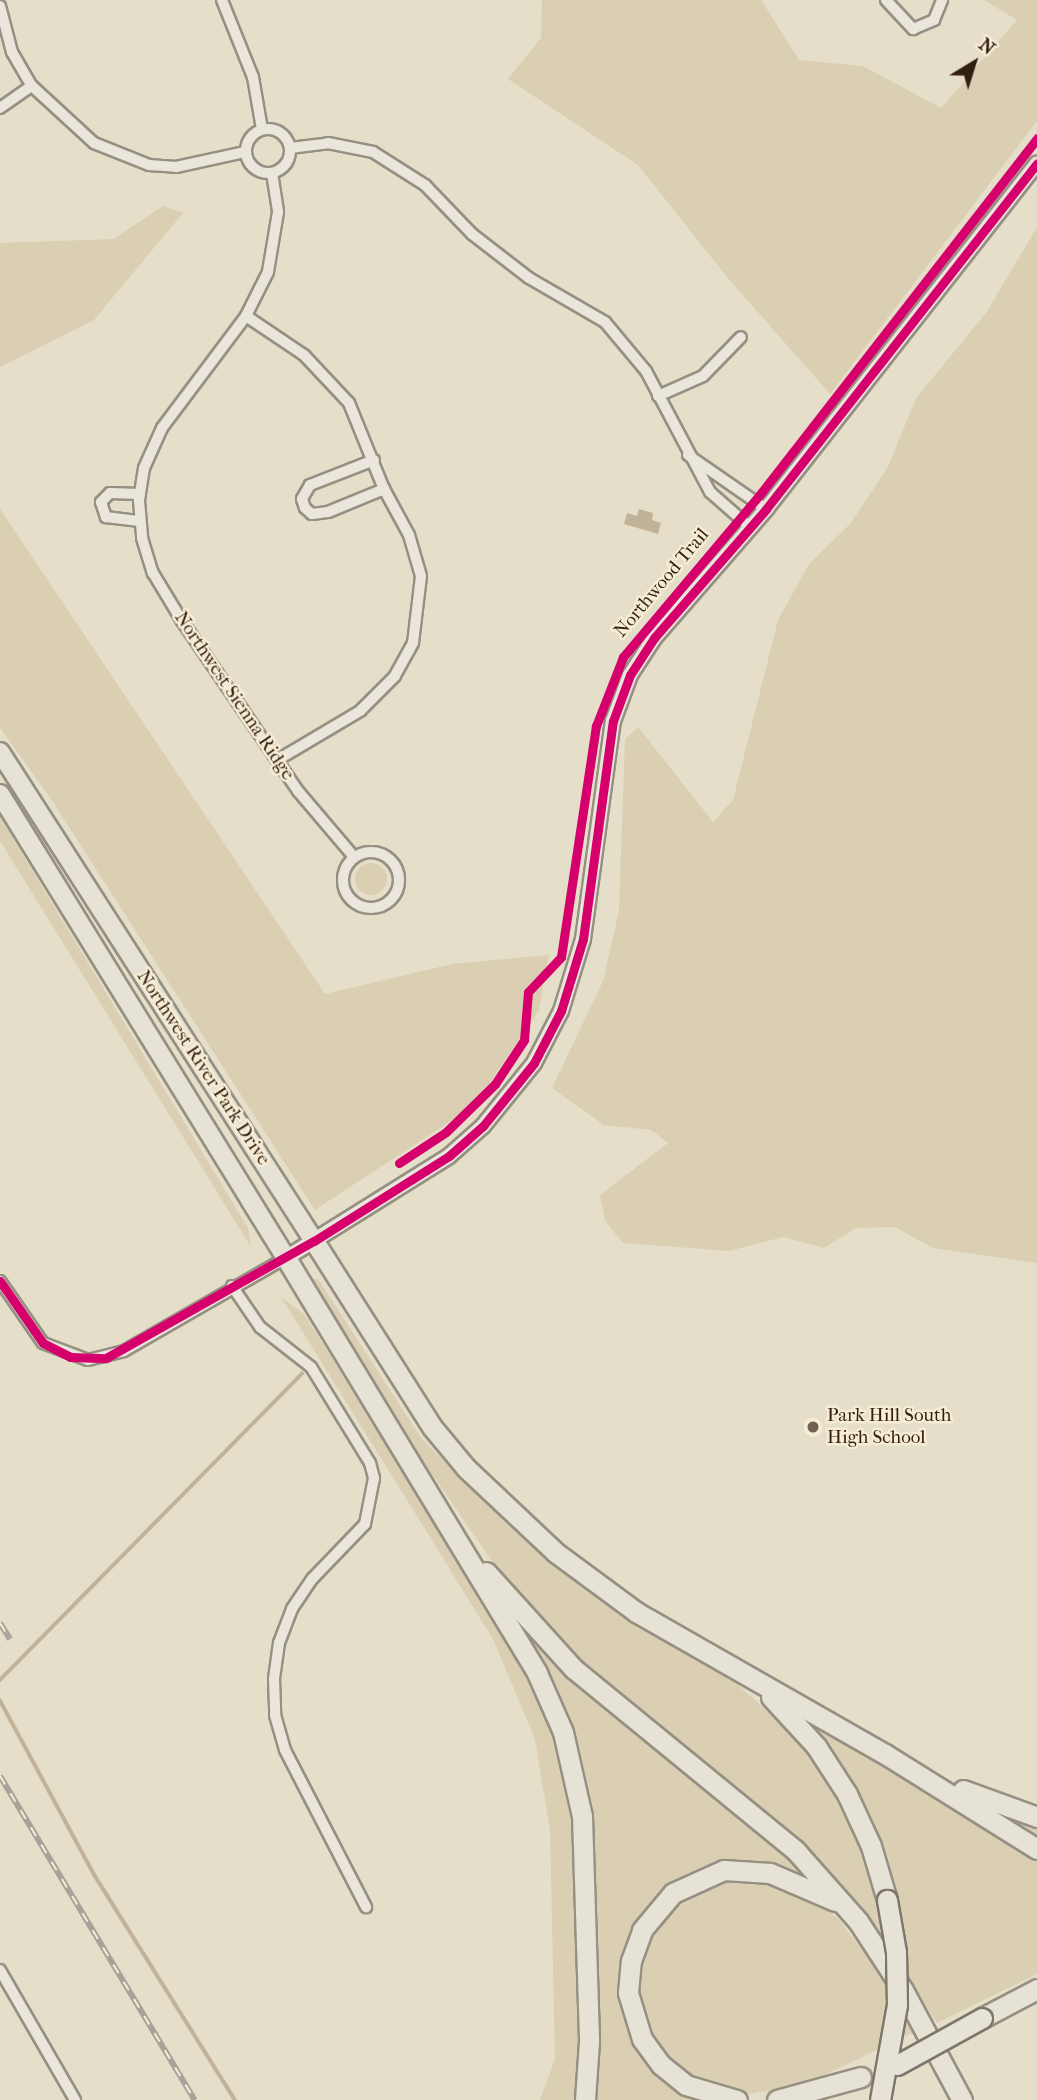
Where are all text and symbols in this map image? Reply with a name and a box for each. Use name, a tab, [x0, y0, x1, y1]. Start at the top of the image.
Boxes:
north arrow	[939, 28, 1009, 98]
text: N	[974, 33, 999, 60]
street label: Northwood Trail	[610, 524, 714, 642]
street label: Northwest Sienna Ridge	[169, 607, 299, 785]
street label: Northwest River Park Drive	[131, 966, 275, 1170]
place label: Park Hill South High School	[827, 1405, 951, 1449]
marker: Park Hill South High School	[805, 1419, 821, 1435]

